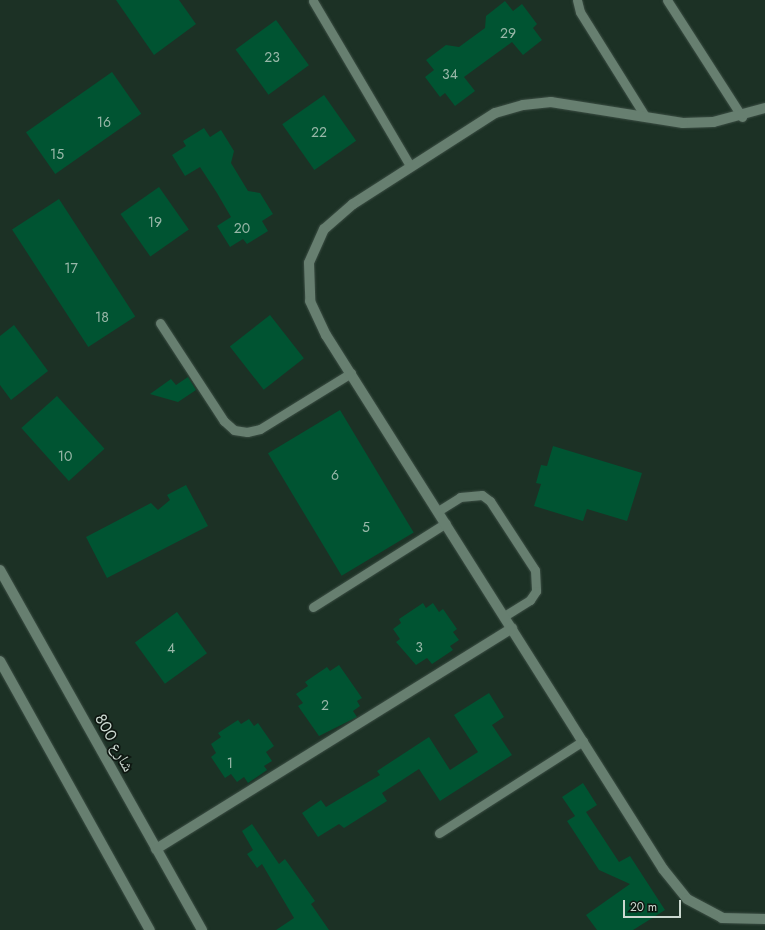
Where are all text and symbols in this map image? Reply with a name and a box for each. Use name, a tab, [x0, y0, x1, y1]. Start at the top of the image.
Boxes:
house number: 29	[500, 25, 516, 41]
house number: 23	[264, 49, 280, 65]
house number: 34	[442, 66, 458, 82]
house number: 16	[97, 114, 111, 130]
house number: 22	[311, 124, 327, 140]
house number: 15	[50, 146, 64, 162]
house number: 19	[148, 214, 162, 230]
house number: 20	[234, 220, 250, 236]
house number: 17	[64, 260, 78, 276]
house number: 18	[95, 309, 109, 325]
house number: 10	[58, 448, 72, 464]
house number: 6	[331, 467, 339, 483]
house number: 5	[362, 519, 370, 535]
house number: 3	[415, 639, 423, 655]
house number: 4	[167, 640, 175, 656]
house number: 2	[321, 697, 329, 713]
street label: شارع 800	[90, 711, 138, 775]
house number: 1	[227, 755, 233, 771]
scale bar	[625, 892, 683, 918]
text: 20 m	[630, 898, 657, 916]

